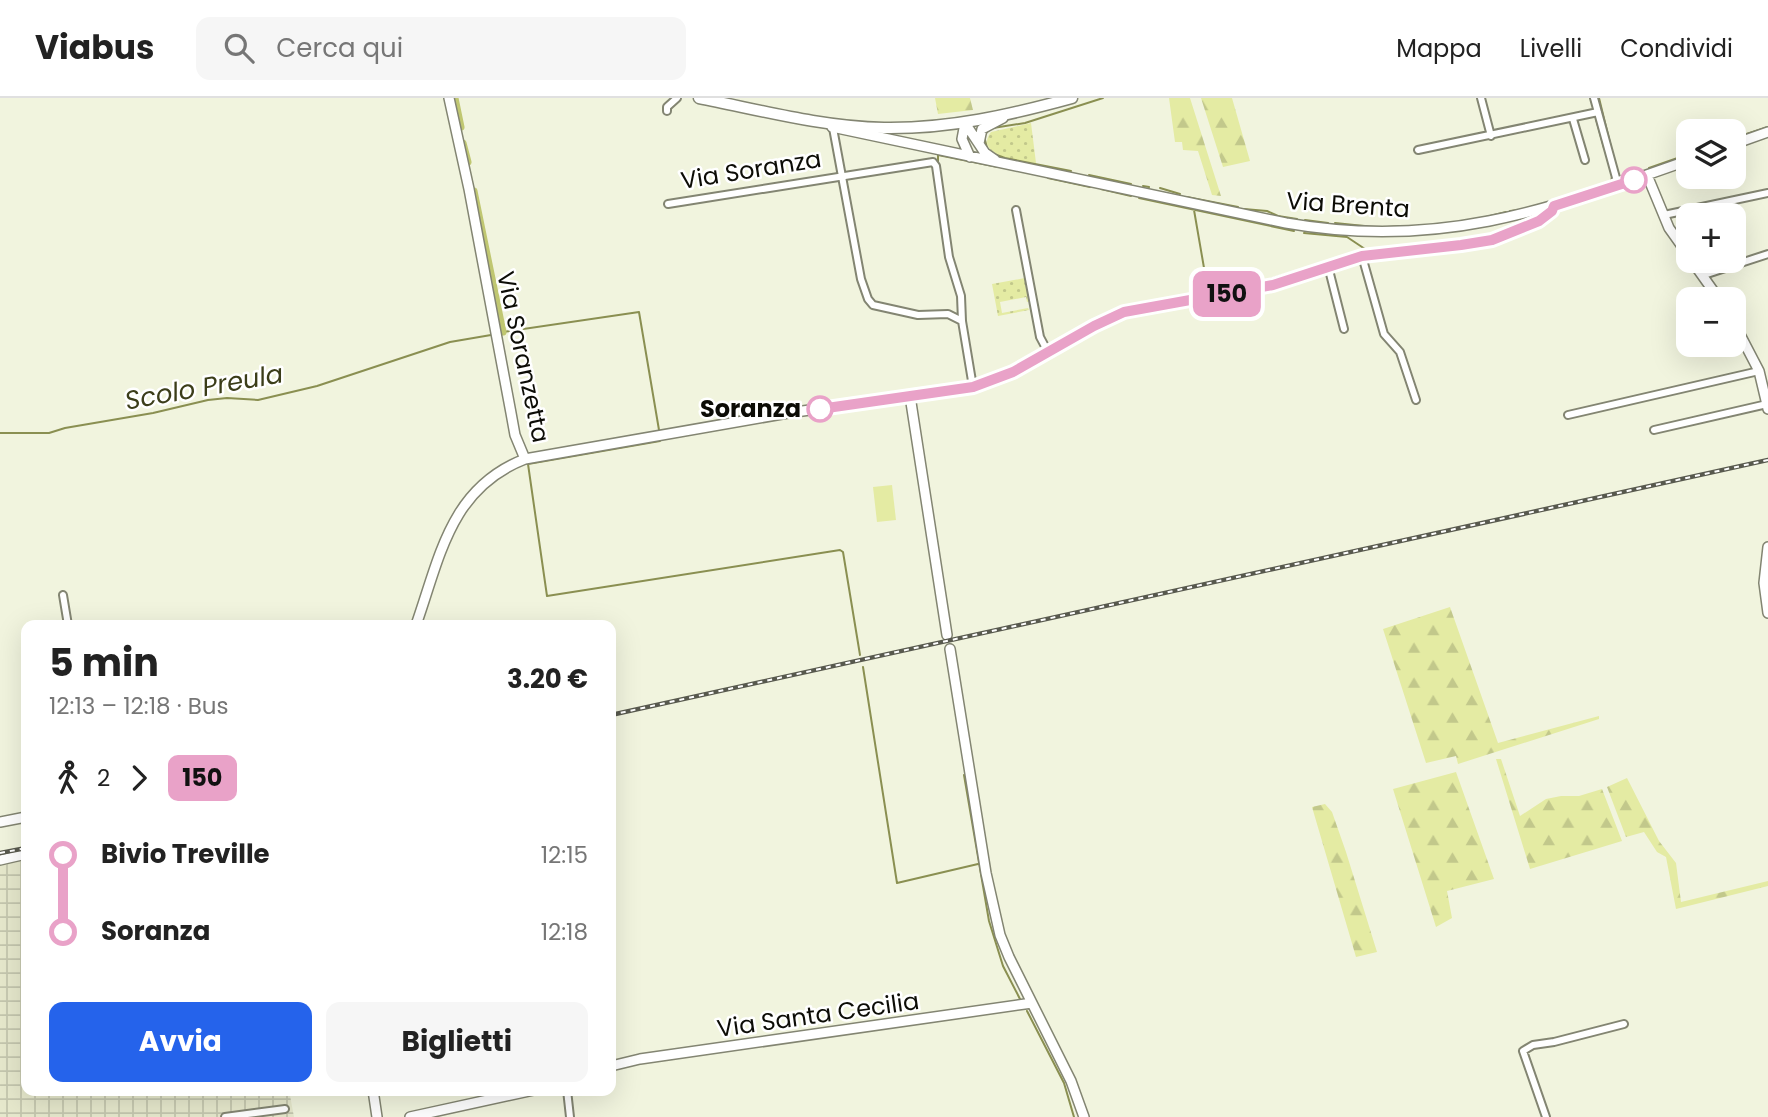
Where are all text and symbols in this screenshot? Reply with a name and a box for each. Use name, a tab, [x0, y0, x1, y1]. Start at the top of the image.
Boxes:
search box	[196, 17, 686, 80]
text: Viabus	[35, 24, 154, 71]
icon: search	[220, 29, 258, 67]
text: Cerca qui	[276, 30, 403, 66]
text: Mappa	[1396, 32, 1482, 65]
text: Livelli	[1520, 32, 1582, 65]
text: Condividi	[1620, 32, 1733, 65]
map controls	[1676, 119, 1746, 357]
button: layers	[1676, 119, 1746, 189]
street label: Via Soranza	[678, 142, 824, 197]
unlabelled marker	[1621, 167, 1647, 193]
street label: Via Brenta	[1285, 184, 1411, 225]
button: +	[1676, 203, 1746, 273]
street label: Via Soranzetta	[489, 268, 558, 446]
line badge: 150	[1187, 271, 1267, 317]
text: 150	[1207, 277, 1247, 310]
button: −	[1676, 287, 1746, 357]
water label: Scolo Preula	[122, 355, 286, 419]
place label: Soranza	[700, 392, 801, 425]
marker: Soranza	[807, 396, 833, 422]
text: 5 min	[49, 636, 159, 689]
text: 3.20 €	[507, 661, 588, 697]
text: 12:13 – 12:18 · Bus	[49, 690, 229, 722]
icon: walk	[49, 759, 87, 797]
icon: forward	[120, 759, 158, 797]
text: 150	[182, 761, 223, 794]
text: 2	[97, 762, 110, 794]
text: Bivio Treville	[101, 836, 270, 872]
text: 12:15	[541, 839, 588, 871]
text: Soranza	[101, 913, 210, 949]
text: 12:18	[541, 916, 588, 948]
street label: Via Santa Cecilia	[715, 984, 921, 1045]
button: Avvia	[49, 1002, 312, 1082]
button: Biglietti	[326, 1002, 588, 1082]

